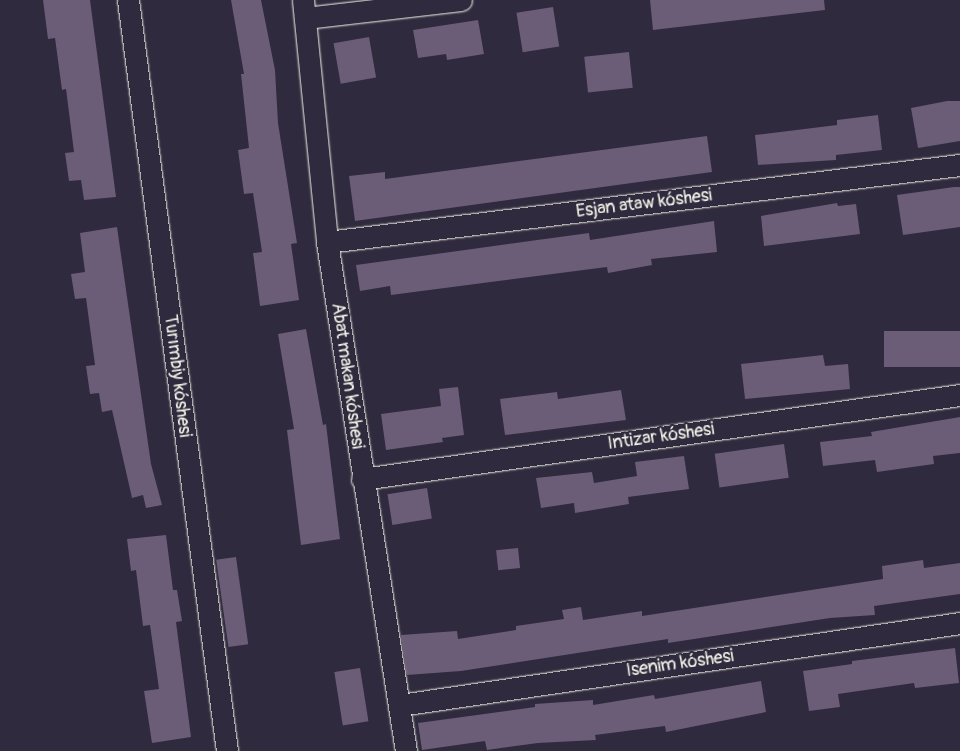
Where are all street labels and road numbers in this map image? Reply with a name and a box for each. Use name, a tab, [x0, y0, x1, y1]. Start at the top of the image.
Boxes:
street label: Esjan ataw kóshesi	[575, 185, 713, 223]
street label: Abat makan kóshesi	[326, 302, 368, 450]
street label: Turımbiy kóshesi	[159, 313, 195, 439]
street label: Intizar kóshesi	[606, 419, 716, 455]
street label: Isenim kóshesi	[625, 646, 735, 682]

